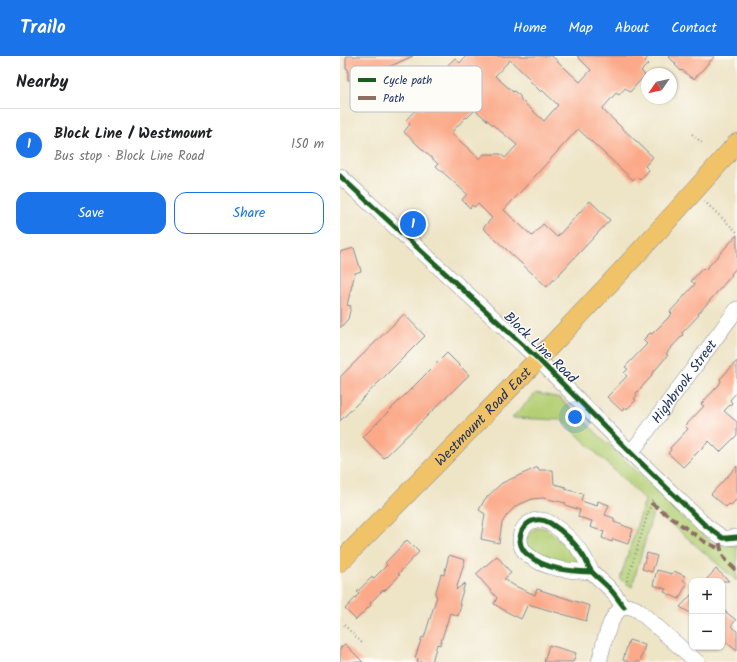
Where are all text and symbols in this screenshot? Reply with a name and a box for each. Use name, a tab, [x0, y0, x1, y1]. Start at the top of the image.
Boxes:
text: Trailo	[20, 13, 66, 43]
text: Home	[513, 17, 547, 39]
text: Map	[569, 17, 593, 39]
text: About	[615, 17, 649, 39]
text: Contact	[671, 17, 717, 39]
legend	[350, 66, 482, 112]
north arrow	[641, 68, 677, 104]
text: Nearby	[16, 69, 68, 96]
text: Cycle path	[383, 72, 432, 90]
text: Path	[383, 90, 404, 108]
text: Block Line / Westmount	[54, 122, 213, 146]
text: 1	[27, 134, 31, 155]
text: 150 m	[291, 134, 324, 155]
text: Bus stop · Block Line Road	[54, 146, 204, 167]
button: Save	[16, 192, 166, 234]
button: Share	[174, 192, 324, 234]
pin: 1	[400, 209, 426, 239]
street label: Block Line Road	[498, 307, 583, 390]
street label: Highbrook Street	[646, 335, 723, 428]
street label: Westmount Road East	[430, 362, 537, 472]
your location	[565, 407, 585, 427]
map controls	[689, 578, 725, 650]
button: +	[689, 578, 725, 614]
button: −	[689, 614, 725, 650]

